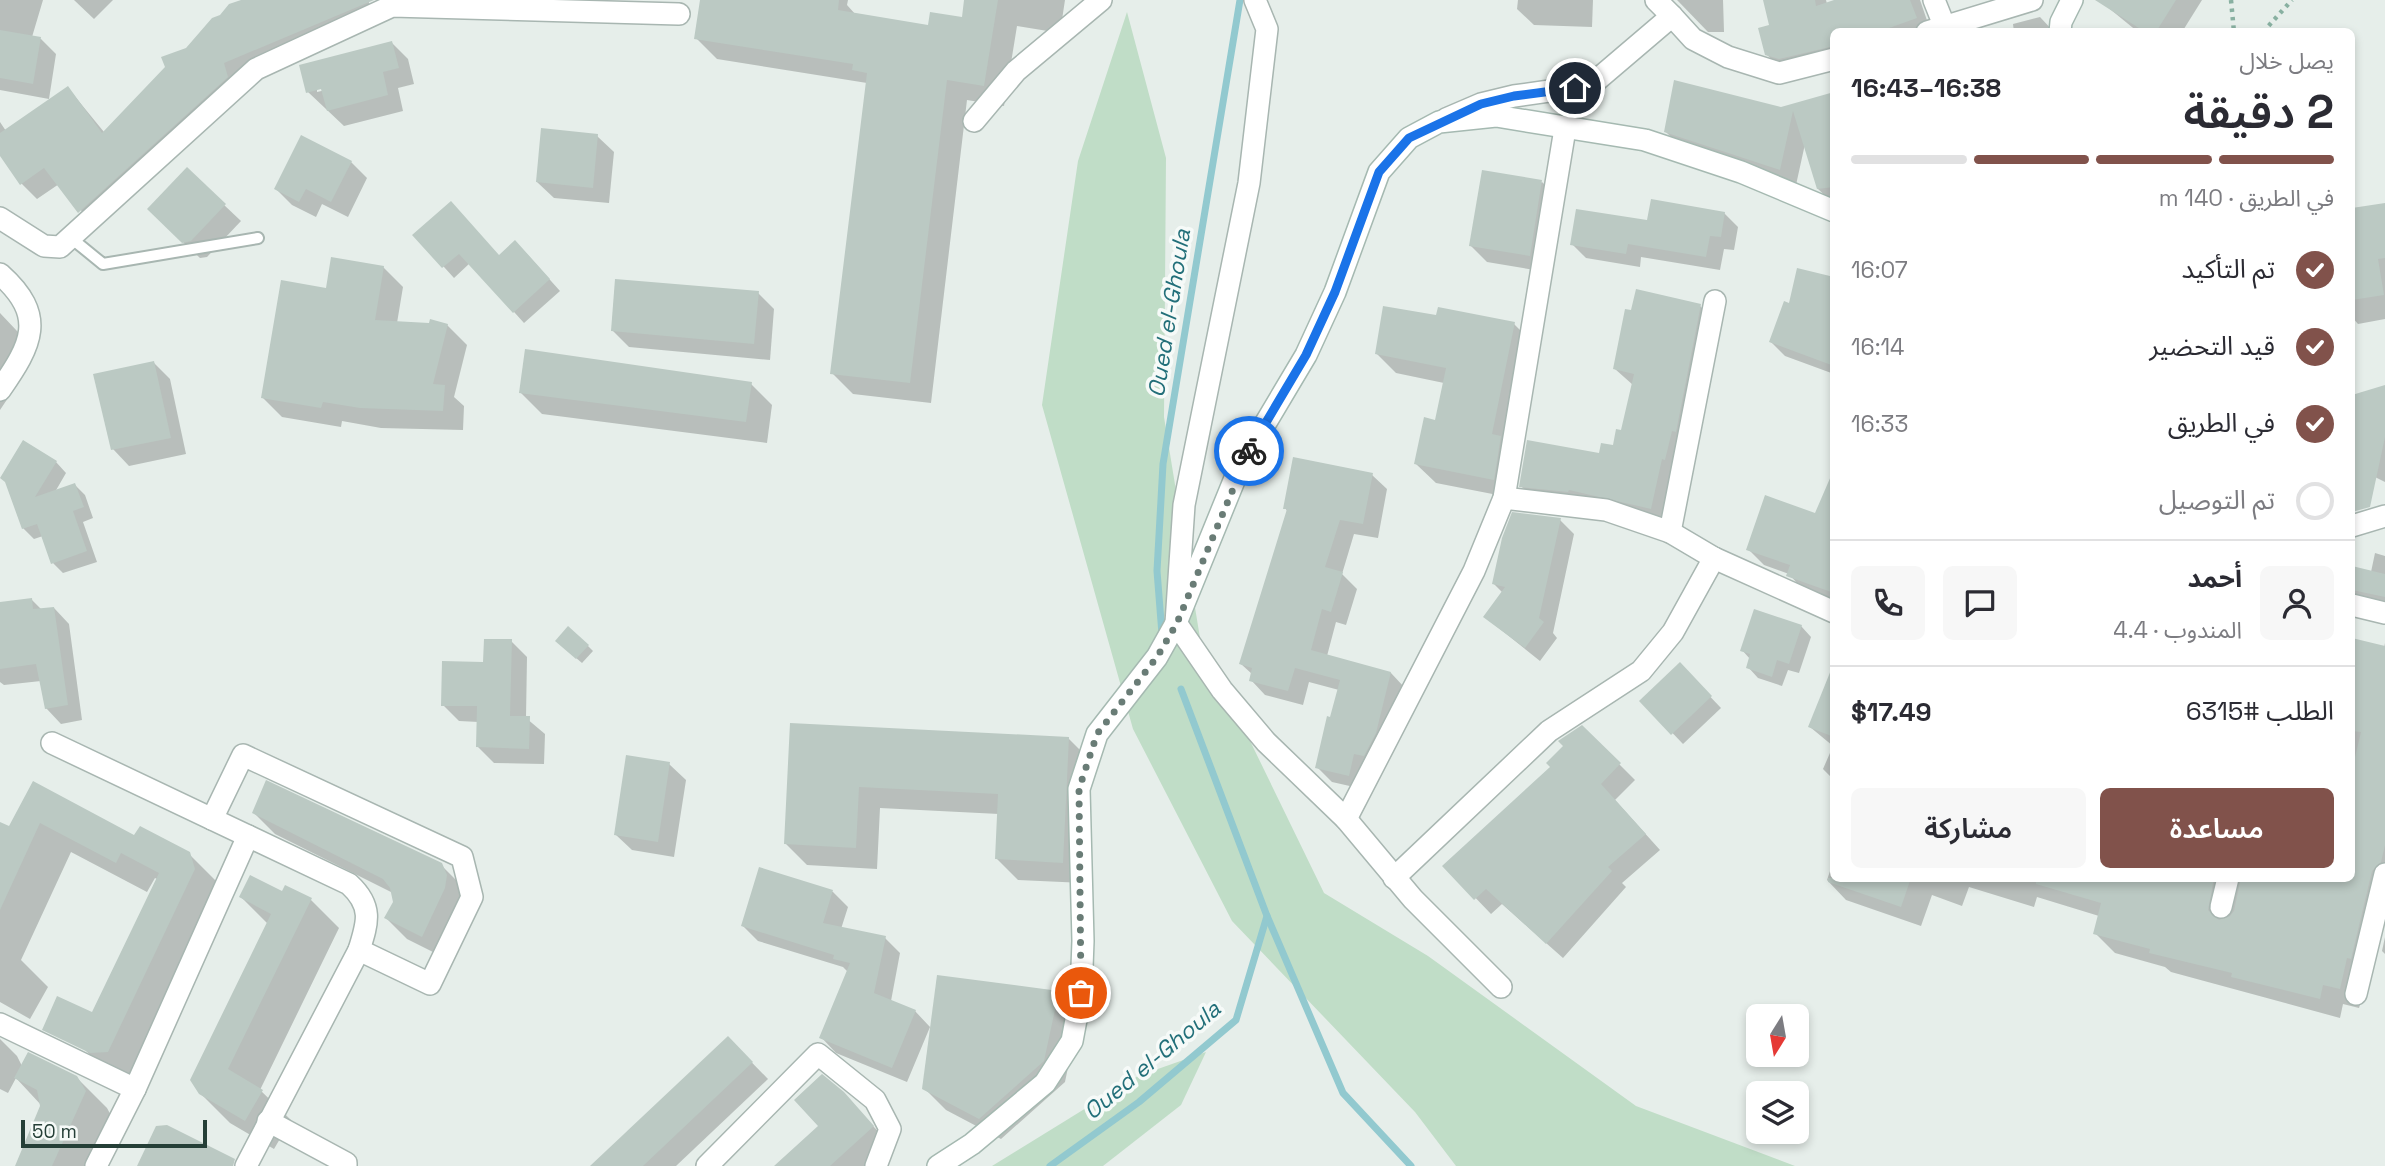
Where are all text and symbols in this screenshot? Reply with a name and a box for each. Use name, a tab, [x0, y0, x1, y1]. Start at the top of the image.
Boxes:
text: يصل خلال	[2239, 46, 2334, 76]
pin	[1545, 58, 1605, 118]
icon: home	[1556, 69, 1594, 107]
text: 16:38–16:43	[1851, 71, 2001, 105]
text: 2 دقيقة	[2183, 83, 2334, 141]
text: في الطريق · 140 m	[2159, 183, 2334, 213]
water label: Oued el-Ghoula	[1141, 226, 1197, 399]
icon: check	[2296, 251, 2334, 289]
text: تم التأكيد	[2182, 252, 2275, 286]
text: 16:07	[1851, 255, 1908, 285]
icon: check	[2296, 328, 2334, 366]
text: قيد التحضير	[2149, 329, 2275, 363]
text: 16:14	[1851, 332, 1905, 362]
icon: check	[2296, 405, 2334, 443]
text: في الطريق	[2168, 406, 2275, 440]
text: 16:33	[1851, 409, 1908, 439]
courier	[1214, 416, 1284, 486]
icon: bike	[1230, 432, 1268, 470]
text: تم التوصيل	[2159, 483, 2275, 517]
text: أحمد	[2188, 561, 2242, 595]
button: phone	[1851, 566, 1925, 640]
button: chat	[1943, 566, 2017, 640]
button: person	[2260, 566, 2334, 640]
text: المندوب · 4.4	[2113, 615, 2242, 645]
text: الطلب #6315	[2186, 694, 2334, 728]
text: $17.49	[1851, 695, 1932, 729]
button: مشاركة	[1851, 788, 2086, 868]
button: مساعدة	[2100, 788, 2334, 868]
pin	[1051, 963, 1111, 1023]
icon: bag	[1062, 974, 1100, 1012]
water label: Oued el-Ghoula	[1077, 993, 1227, 1126]
north arrow	[1746, 1004, 1810, 1068]
map controls	[1746, 1004, 1809, 1144]
button: layers	[1746, 1081, 1809, 1144]
scale bar	[21, 1117, 206, 1149]
text: 50 m	[32, 1119, 77, 1144]

